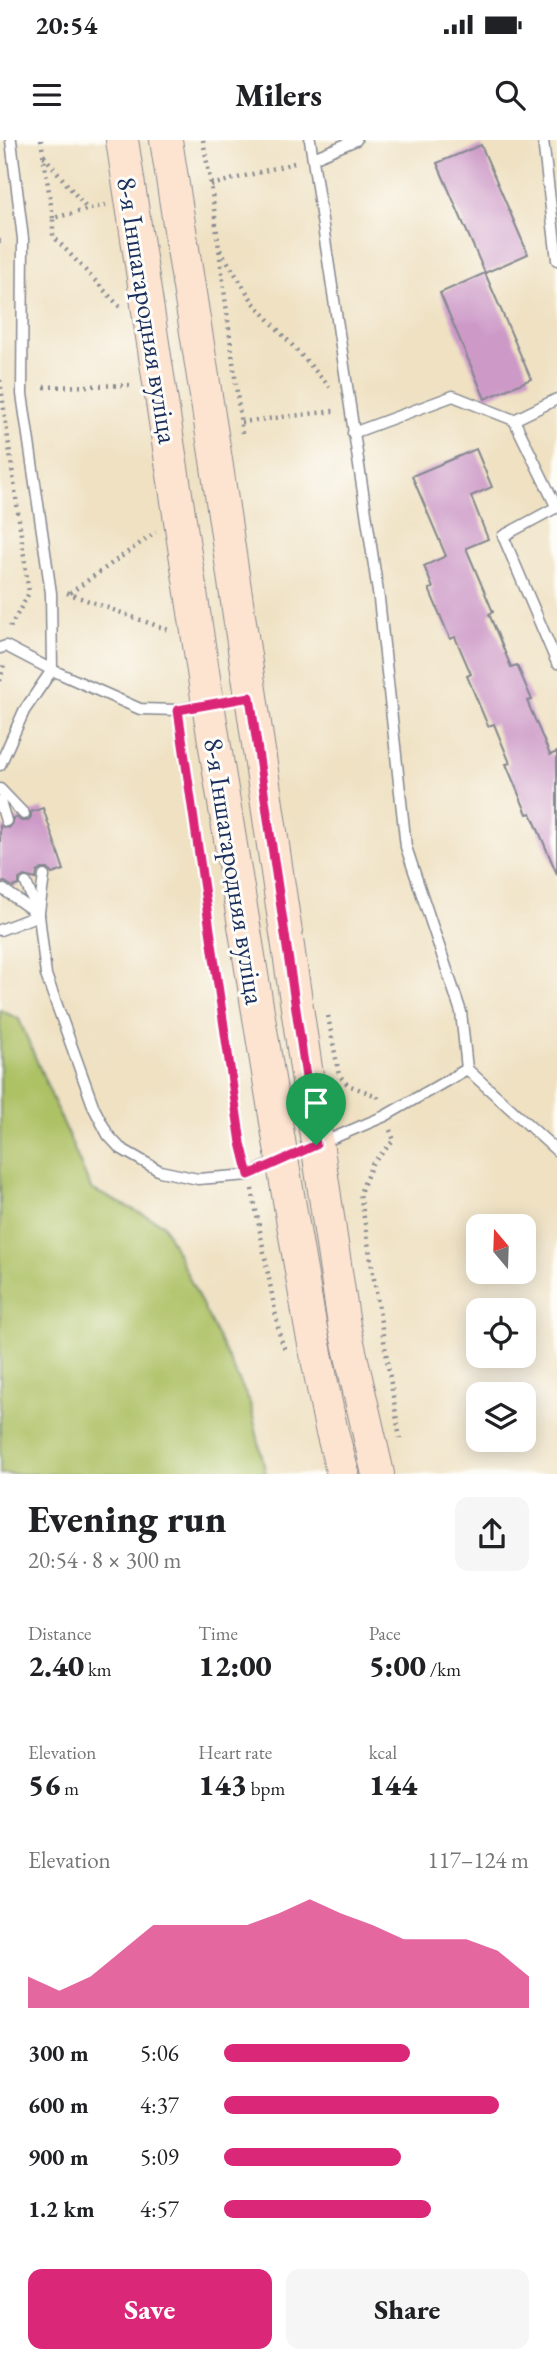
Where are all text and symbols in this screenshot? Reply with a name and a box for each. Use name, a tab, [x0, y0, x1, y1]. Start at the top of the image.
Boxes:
text: 20:54	[35, 8, 97, 42]
text: Milers	[235, 74, 322, 116]
icon: menu	[28, 76, 66, 114]
icon: search	[491, 76, 529, 114]
street label: 8-я Іншагародняя вуліца	[109, 174, 187, 447]
street label: 8-я Іншагародняя вуліца	[196, 735, 274, 1008]
pin	[286, 1073, 346, 1145]
icon: arrive	[297, 1084, 335, 1122]
north arrow	[466, 1214, 536, 1284]
map controls	[466, 1214, 536, 1452]
button: locate	[466, 1298, 536, 1368]
button: layers	[466, 1382, 536, 1452]
text: Evening run	[28, 1494, 226, 1543]
button: share	[455, 1497, 529, 1571]
text: 20:54 · 8 × 300 m	[28, 1545, 181, 1575]
text: Distance	[28, 1621, 91, 1646]
text: Time	[198, 1621, 238, 1646]
text: Pace	[369, 1621, 401, 1646]
text: 2.40	[28, 1646, 84, 1685]
text: 12:00	[198, 1646, 272, 1685]
text: 5:00	[369, 1646, 426, 1685]
text: km	[84, 1657, 112, 1682]
text: /km	[426, 1657, 461, 1682]
text: Elevation	[28, 1740, 96, 1765]
text: Heart rate	[198, 1740, 272, 1765]
text: kcal	[369, 1740, 397, 1765]
text: 56	[28, 1765, 60, 1804]
text: 143	[198, 1765, 247, 1804]
text: 144	[369, 1765, 417, 1804]
text: m	[60, 1776, 79, 1801]
text: bpm	[247, 1776, 285, 1801]
text: Elevation	[28, 1845, 111, 1875]
text: 117–124 m	[428, 1845, 529, 1875]
text: 300 m	[28, 2038, 89, 2068]
text: 5:06	[140, 2038, 179, 2068]
text: 600 m	[28, 2090, 89, 2120]
text: 4:37	[140, 2090, 179, 2120]
text: 900 m	[28, 2142, 89, 2172]
text: 5:09	[140, 2142, 179, 2172]
text: 1.2 km	[28, 2194, 95, 2224]
text: 4:57	[140, 2194, 179, 2224]
button: Save	[28, 2269, 272, 2349]
button: Share	[286, 2269, 529, 2349]

